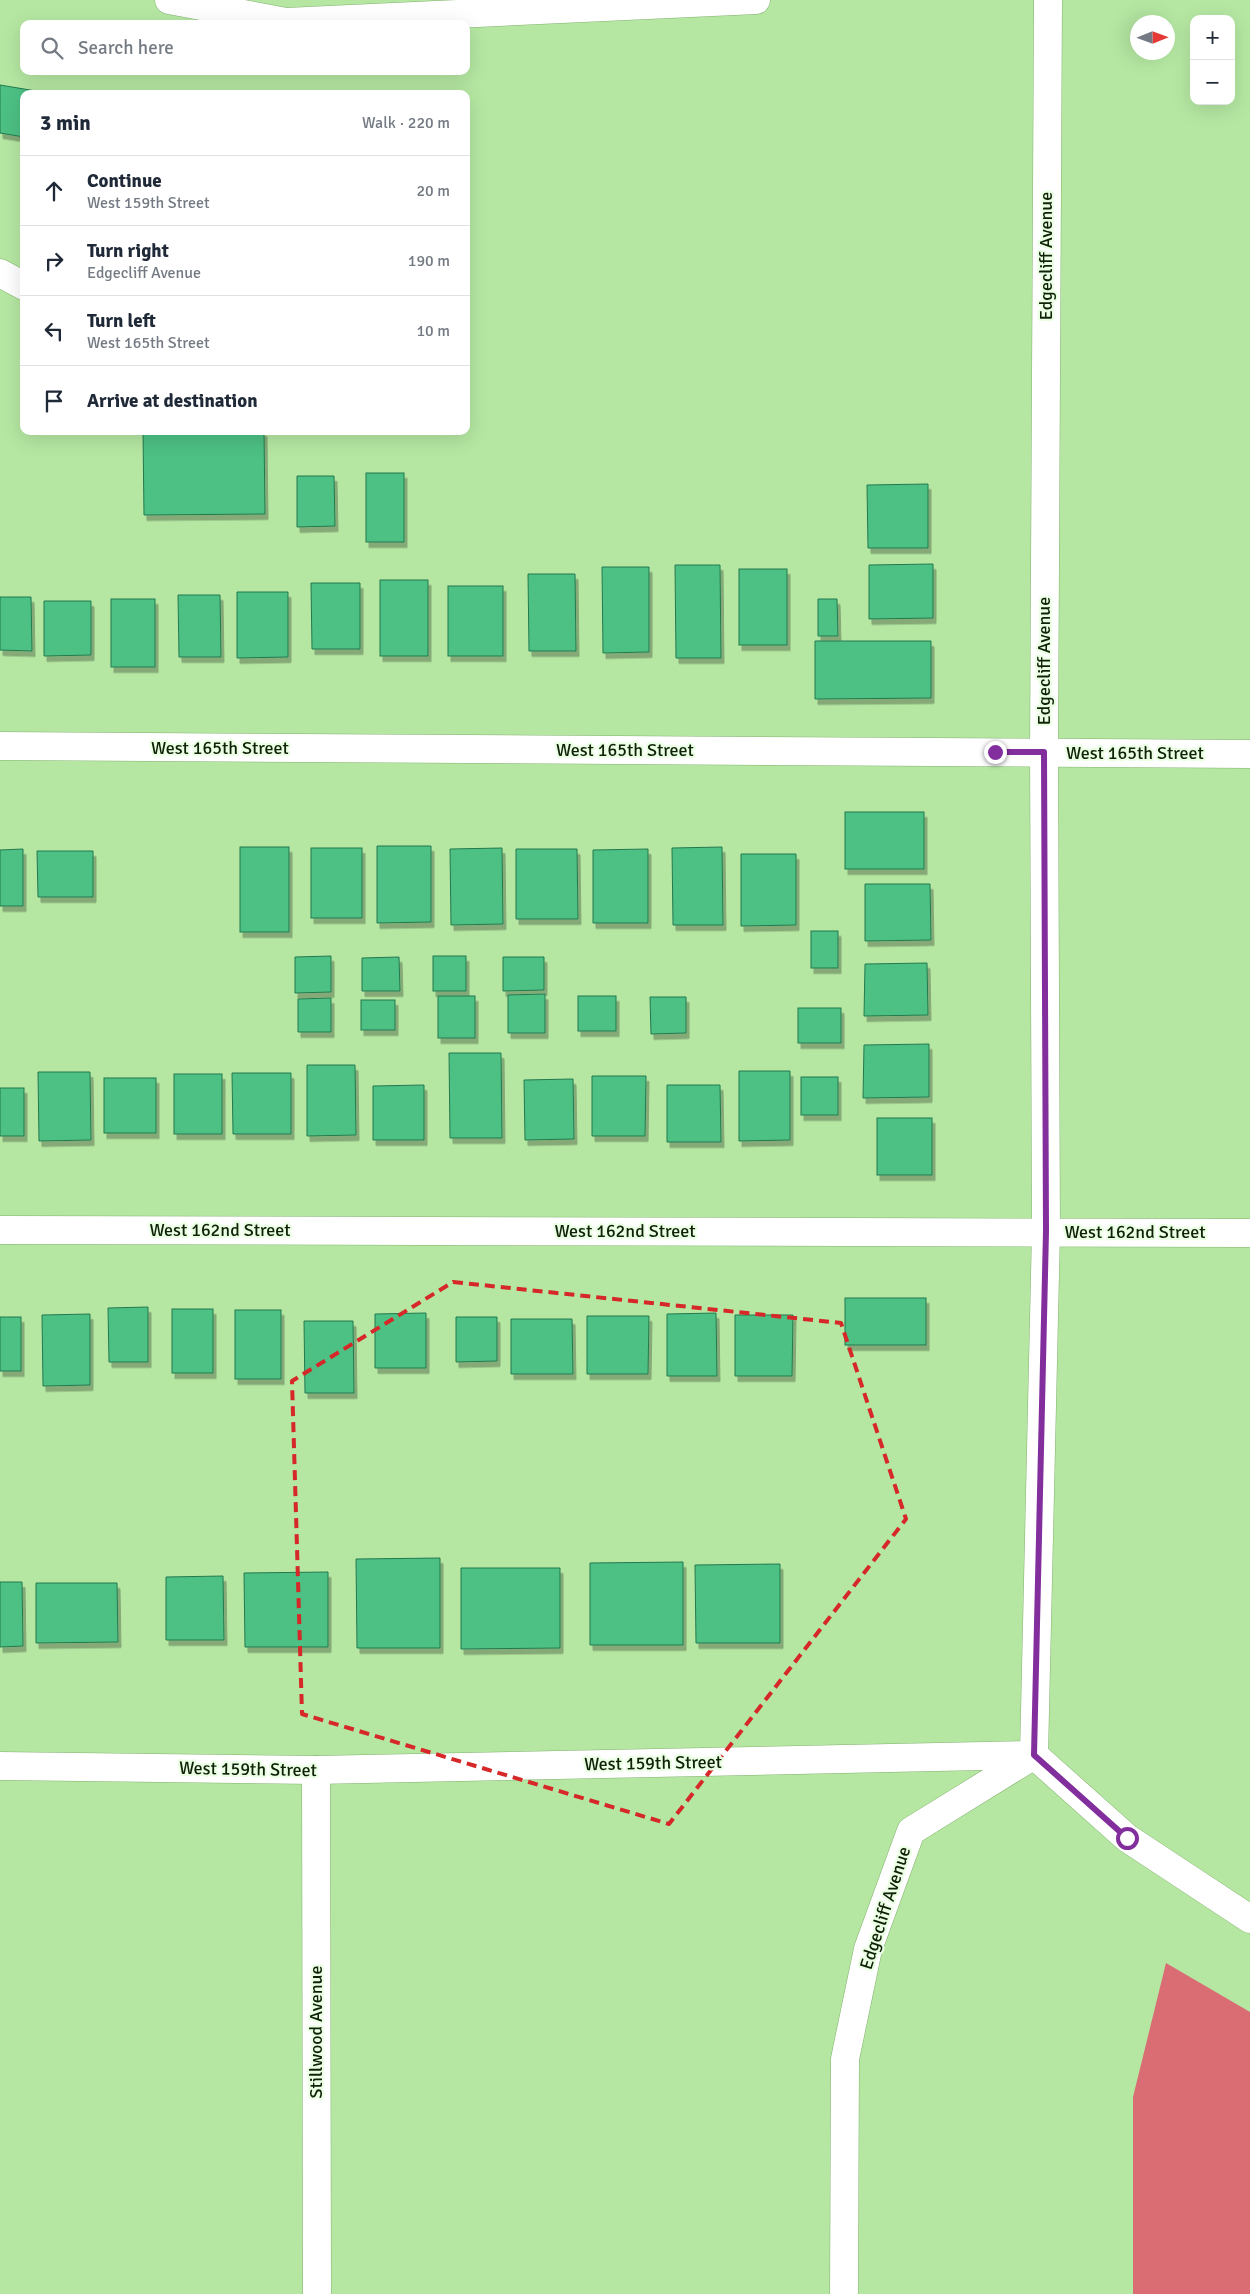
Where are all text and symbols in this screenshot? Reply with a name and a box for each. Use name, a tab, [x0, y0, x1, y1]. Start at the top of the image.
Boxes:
north arrow	[1130, 15, 1175, 60]
map controls	[1190, 15, 1235, 105]
button: +	[1190, 15, 1235, 60]
search box	[20, 20, 470, 75]
icon: search	[38, 34, 66, 62]
text: Search here	[78, 36, 174, 60]
button: −	[1190, 60, 1235, 105]
text: 3 min	[40, 110, 91, 136]
text: Walk · 220 m	[362, 113, 450, 133]
text: Continue	[87, 169, 162, 193]
icon: ahead	[40, 177, 68, 205]
text: 20 m	[416, 181, 450, 201]
street label: Edgecliff Avenue	[1035, 192, 1057, 320]
text: West 159th Street	[87, 193, 210, 213]
text: Turn right	[87, 239, 169, 263]
icon: right	[40, 247, 68, 275]
text: 190 m	[408, 251, 450, 271]
text: Edgecliff Avenue	[87, 263, 201, 283]
text: Turn left	[87, 309, 156, 333]
icon: left	[40, 317, 68, 345]
text: 10 m	[416, 321, 450, 341]
text: West 165th Street	[87, 333, 210, 353]
icon: arrive	[40, 387, 68, 415]
text: Arrive at destination	[87, 389, 258, 413]
street label: Edgecliff Avenue	[1033, 597, 1055, 725]
street label: West 165th Street	[151, 737, 289, 759]
street label: West 165th Street	[556, 739, 694, 761]
route end	[984, 741, 1007, 764]
street label: West 165th Street	[1066, 742, 1204, 764]
street label: West 162nd Street	[149, 1219, 291, 1241]
street label: West 162nd Street	[554, 1220, 696, 1242]
street label: West 162nd Street	[1064, 1221, 1206, 1243]
street label: West 159th Street	[584, 1751, 722, 1775]
street label: West 159th Street	[179, 1757, 317, 1781]
route start	[1116, 1827, 1139, 1850]
street label: Edgecliff Avenue	[855, 1844, 915, 1972]
street label: Stillwood Avenue	[305, 1966, 327, 2098]

